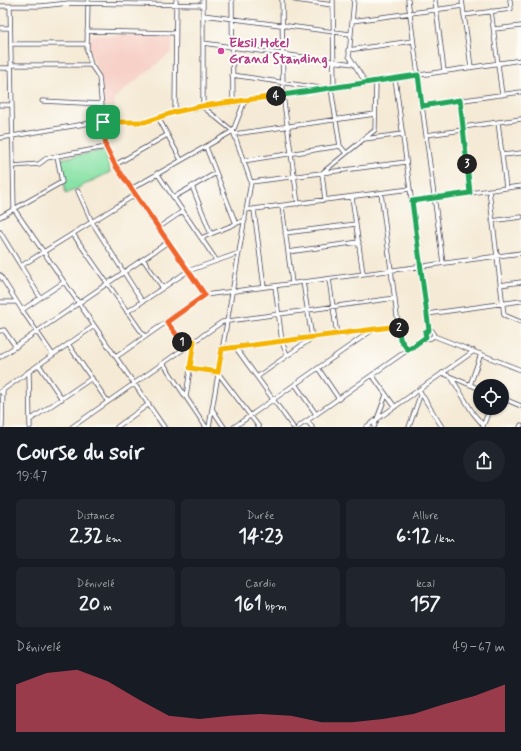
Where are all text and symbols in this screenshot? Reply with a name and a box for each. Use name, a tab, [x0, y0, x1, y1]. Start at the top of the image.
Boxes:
place label: Eksil Hotel Grand Standing	[229, 34, 327, 69]
marker: Eksil Hotel Grand Standing	[216, 46, 226, 56]
pin: 4	[266, 86, 286, 106]
text: 4	[273, 89, 279, 103]
pin	[86, 105, 120, 139]
icon: arrive	[92, 111, 114, 133]
pin: 3	[457, 154, 477, 174]
text: 3	[465, 157, 469, 171]
pin: 2	[389, 318, 409, 338]
text: 2	[396, 321, 402, 335]
pin: 1	[172, 332, 192, 352]
text: 1	[180, 335, 184, 349]
map controls	[473, 379, 509, 415]
button: locate	[473, 379, 509, 415]
text: Course du soir	[16, 439, 144, 467]
button: share	[463, 440, 505, 482]
text: 19:47	[16, 468, 47, 485]
text: Distance	[76, 509, 115, 523]
text: Durée	[247, 509, 274, 523]
text: Allure	[412, 509, 439, 523]
text: 2.32	[69, 523, 103, 550]
text: 14:23	[238, 523, 283, 550]
text: 6:12	[396, 523, 431, 550]
text: km	[103, 532, 122, 546]
text: /km	[431, 532, 455, 546]
text: Dénivelé	[77, 577, 114, 591]
text: Cardio	[245, 577, 276, 591]
text: kcal	[416, 577, 435, 591]
text: 20	[79, 591, 100, 618]
text: 161	[234, 591, 262, 618]
text: 157	[410, 591, 441, 618]
text: m	[100, 600, 112, 614]
text: bpm	[262, 600, 287, 614]
text: Dénivelé	[16, 639, 61, 656]
text: 49–67 m	[453, 639, 505, 656]

